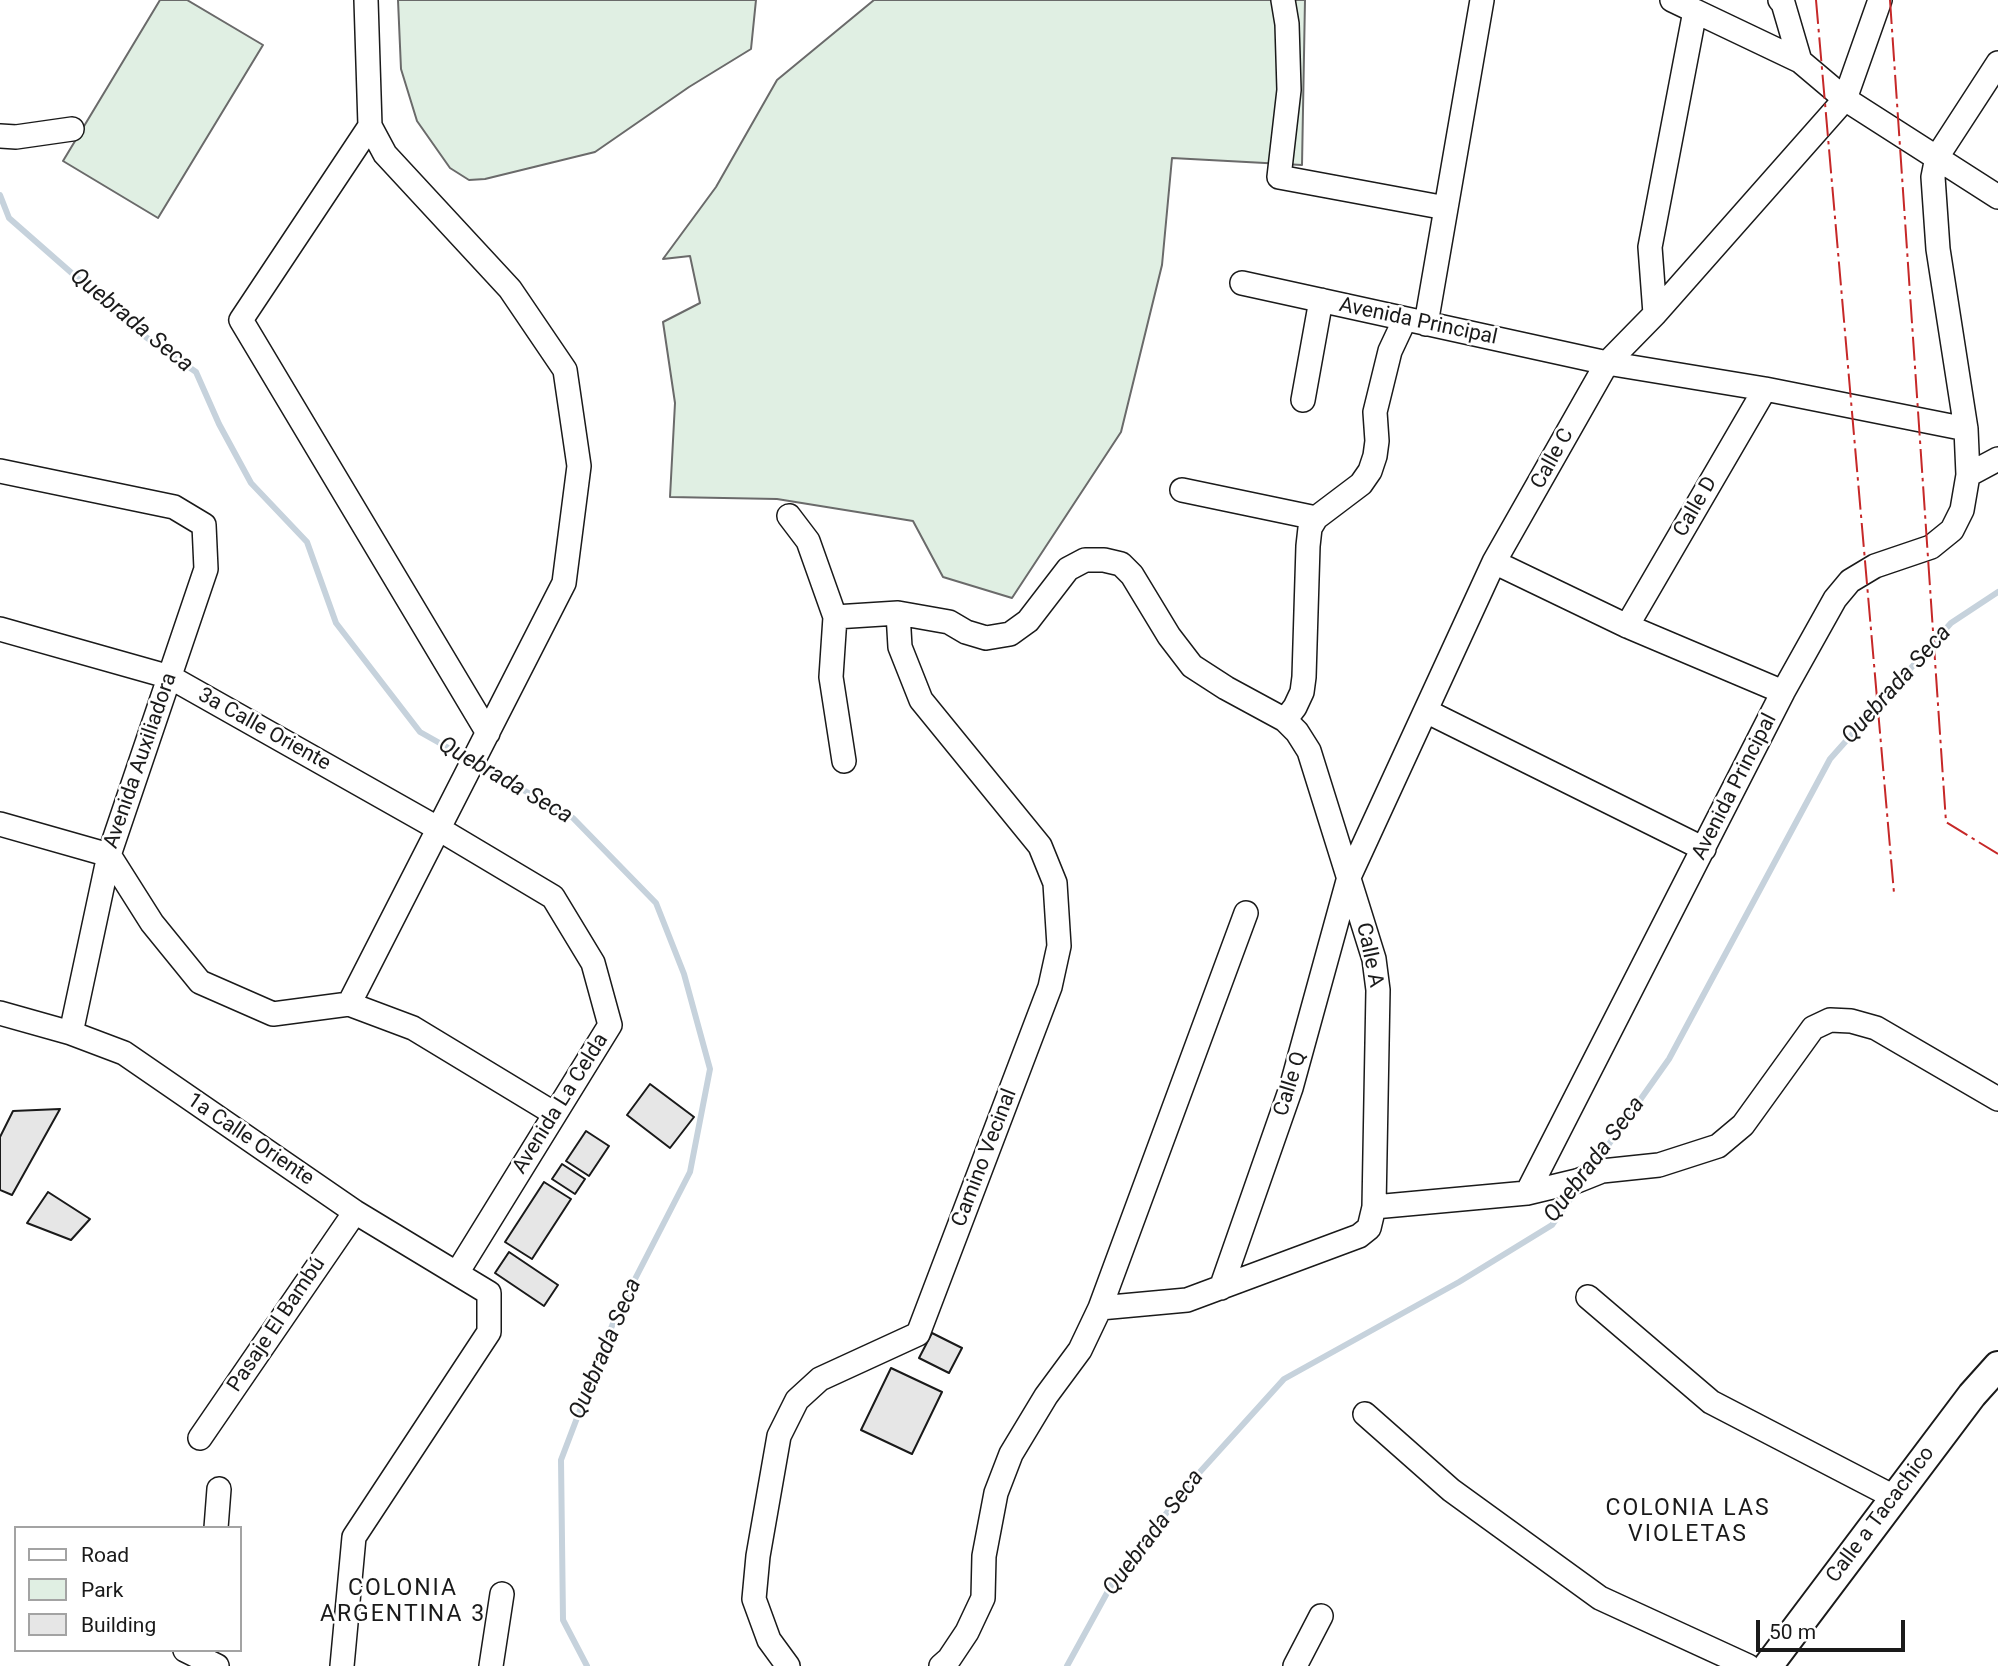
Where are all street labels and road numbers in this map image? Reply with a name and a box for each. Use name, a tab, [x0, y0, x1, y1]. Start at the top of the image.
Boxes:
street label: Avenida Principal	[1337, 293, 1499, 351]
street label: Calle C	[1526, 424, 1580, 494]
street label: Calle D	[1669, 472, 1723, 542]
street label: Avenida Auxiliadora	[99, 670, 183, 852]
street label: 3a Calle Oriente	[193, 683, 335, 777]
street label: Avenida Principal	[1687, 710, 1783, 864]
street label: Calle A	[1350, 920, 1388, 990]
street label: Avenida La Celda	[508, 1029, 614, 1179]
street label: Calle Q	[1269, 1049, 1313, 1119]
street label: Camino Vecinal	[947, 1085, 1023, 1231]
street label: 1a Calle Oriente	[182, 1088, 318, 1192]
street label: Pasaje El Bambú	[223, 1253, 331, 1397]
street label: Calle a Tacachico	[1822, 1442, 1940, 1588]

